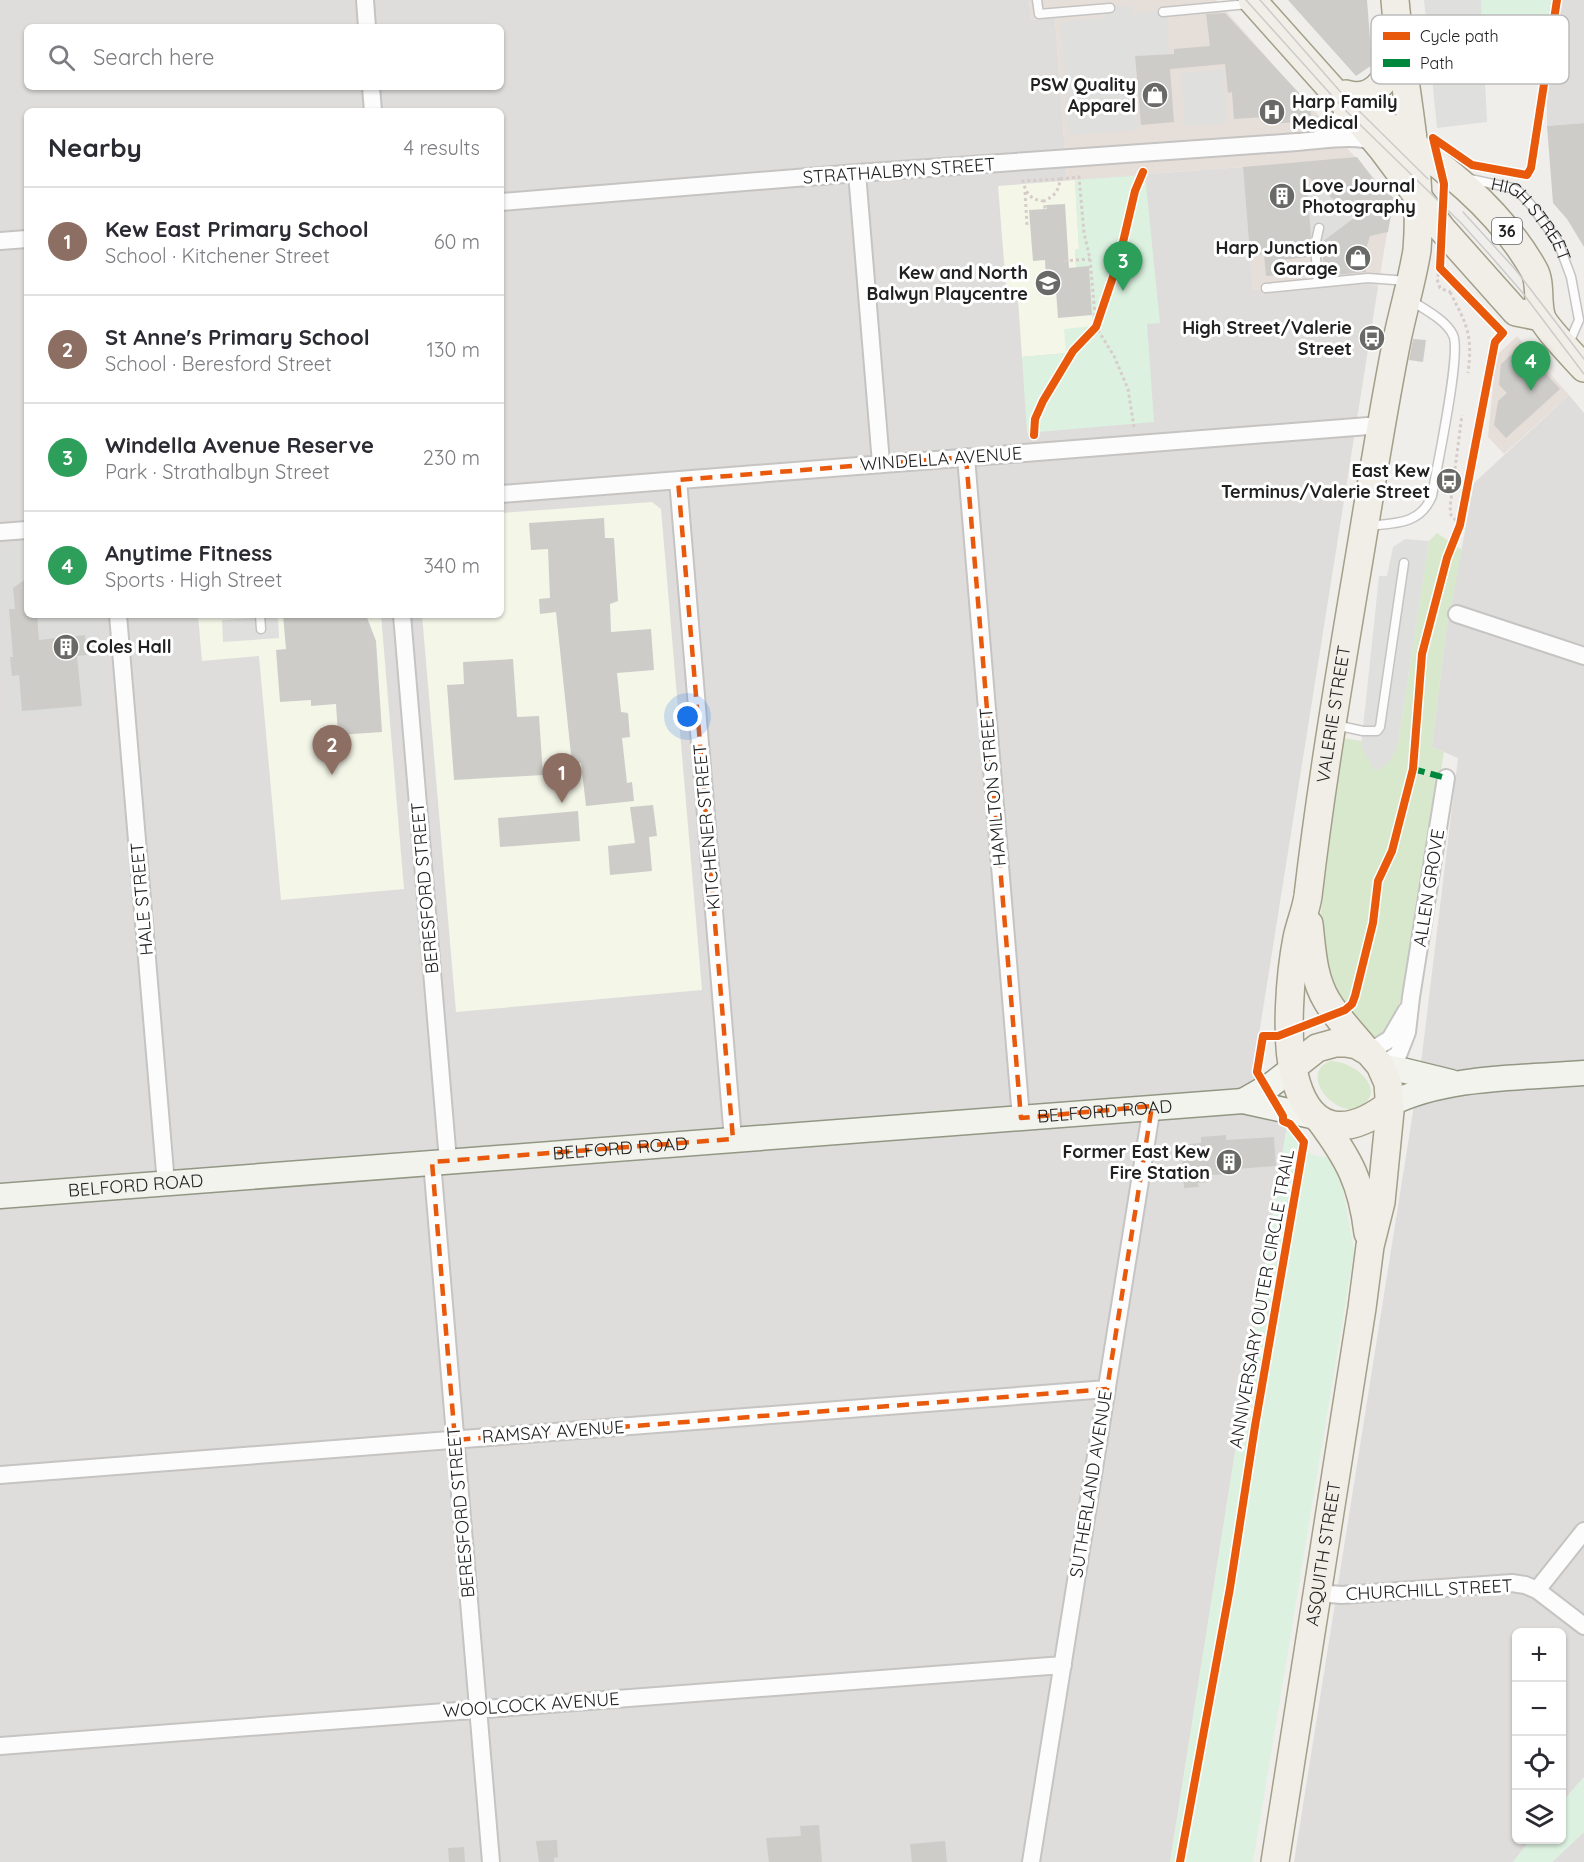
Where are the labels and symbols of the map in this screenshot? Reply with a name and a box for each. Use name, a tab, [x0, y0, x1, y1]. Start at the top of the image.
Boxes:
legend	[1371, 15, 1569, 84]
text: Cycle path	[1420, 26, 1499, 46]
text: Path	[1420, 53, 1454, 73]
place label: PSW Quality Apparel	[1030, 73, 1136, 117]
shop icon: PSW Quality Apparel	[1140, 80, 1170, 110]
place label: Harp Family Medical	[1292, 90, 1397, 134]
hospital icon: Harp Family Medical	[1257, 97, 1287, 127]
street label: STRATHALBYN STREET	[802, 152, 996, 189]
street label: HIGH STREET	[1489, 172, 1576, 264]
place label: Love Journal Photography	[1302, 174, 1416, 218]
building icon: Love Journal Photography	[1267, 181, 1297, 211]
road number: 36	[1492, 218, 1522, 244]
place label: Harp Junction Garage	[1215, 236, 1338, 280]
pin: 3	[1104, 242, 1142, 291]
shop icon: Harp Junction Garage	[1343, 243, 1373, 273]
place label: Kew and North Balwyn Playcentre	[867, 261, 1028, 305]
school or university icon: Kew and North Balwyn Playcentre	[1033, 268, 1063, 298]
place label: High Street/Valerie Street	[1182, 316, 1352, 360]
bus stop icon: High Street/Valerie Street	[1357, 323, 1387, 353]
pin: 4	[1512, 342, 1550, 391]
street label: WINDELLA AVENUE	[859, 441, 1023, 476]
place label: East Kew Terminus/Valerie Street	[1221, 459, 1430, 503]
bus stop icon: East Kew Terminus/Valerie Street	[1434, 466, 1464, 496]
building icon: Coles Hall	[51, 632, 81, 662]
place label: Coles Hall	[86, 635, 172, 658]
street label: VALERIE STREET	[1311, 644, 1355, 785]
your location	[673, 702, 702, 731]
street label: HAMILTON STREET	[974, 707, 1011, 867]
pin: 2	[312, 726, 352, 775]
street label: KITCHENER STREET	[688, 743, 725, 911]
pin: 1	[542, 754, 582, 803]
street label: BERESFORD STREET	[406, 801, 443, 975]
street label: ALLEN GROVE	[1408, 827, 1449, 949]
street label: HALE STREET	[125, 841, 158, 957]
street label: BELFORD ROAD	[1036, 1094, 1173, 1128]
street label: BELFORD ROAD	[552, 1131, 689, 1165]
place label: Former East Kew Fire Station	[1063, 1140, 1210, 1184]
building icon: Former East Kew Fire Station	[1214, 1147, 1244, 1177]
street label: ANNIVERSARY OUTER CIRCLE TRAIL	[1224, 1147, 1299, 1450]
street label: BELFORD ROAD	[67, 1169, 204, 1202]
street label: SUTHERLAND AVENUE	[1064, 1388, 1117, 1579]
street label: RAMSAY AVENUE	[481, 1415, 625, 1448]
street label: BERESFORD STREET	[442, 1425, 479, 1599]
street label: ASQUITH STREET	[1300, 1480, 1346, 1628]
street label: CHURCHILL STREET	[1345, 1574, 1513, 1605]
street label: WOOLCOCK AVENUE	[442, 1687, 620, 1722]

